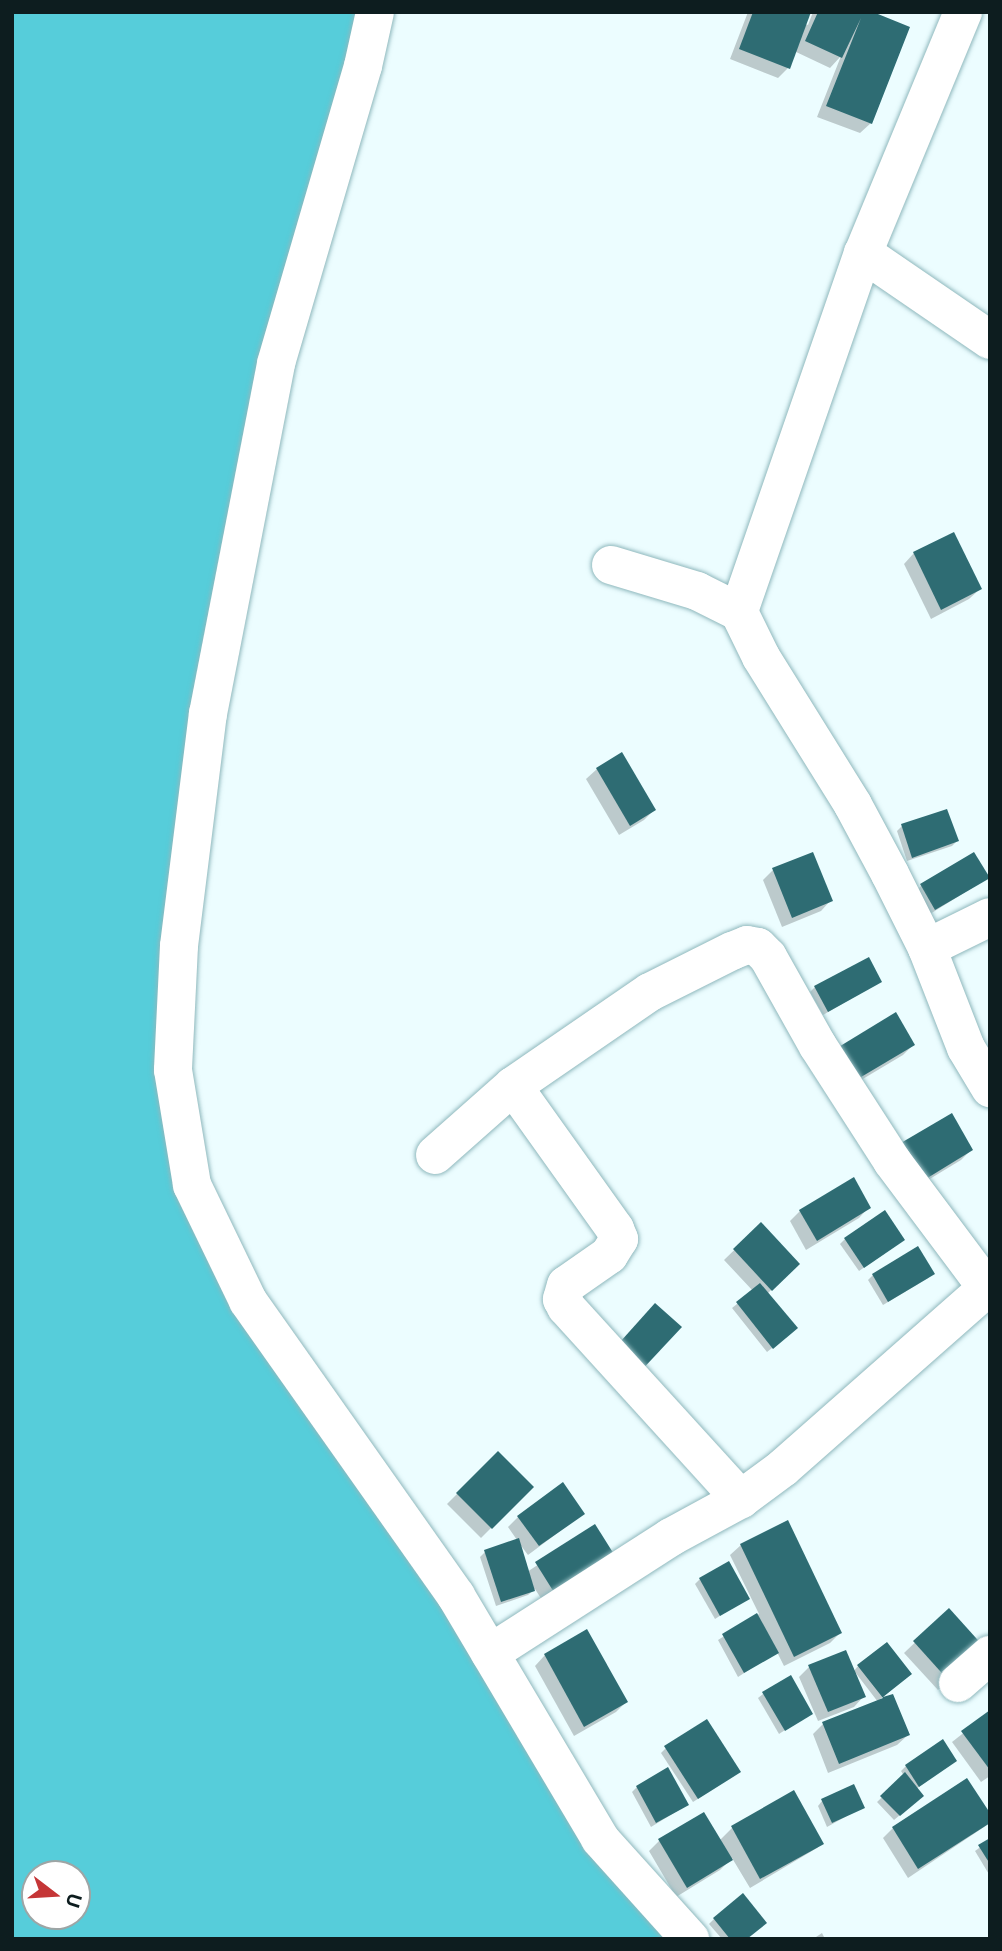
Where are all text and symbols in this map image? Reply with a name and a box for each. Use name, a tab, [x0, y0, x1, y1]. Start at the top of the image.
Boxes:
north arrow	[21, 1860, 91, 1930]
text: U	[60, 1890, 89, 1911]

